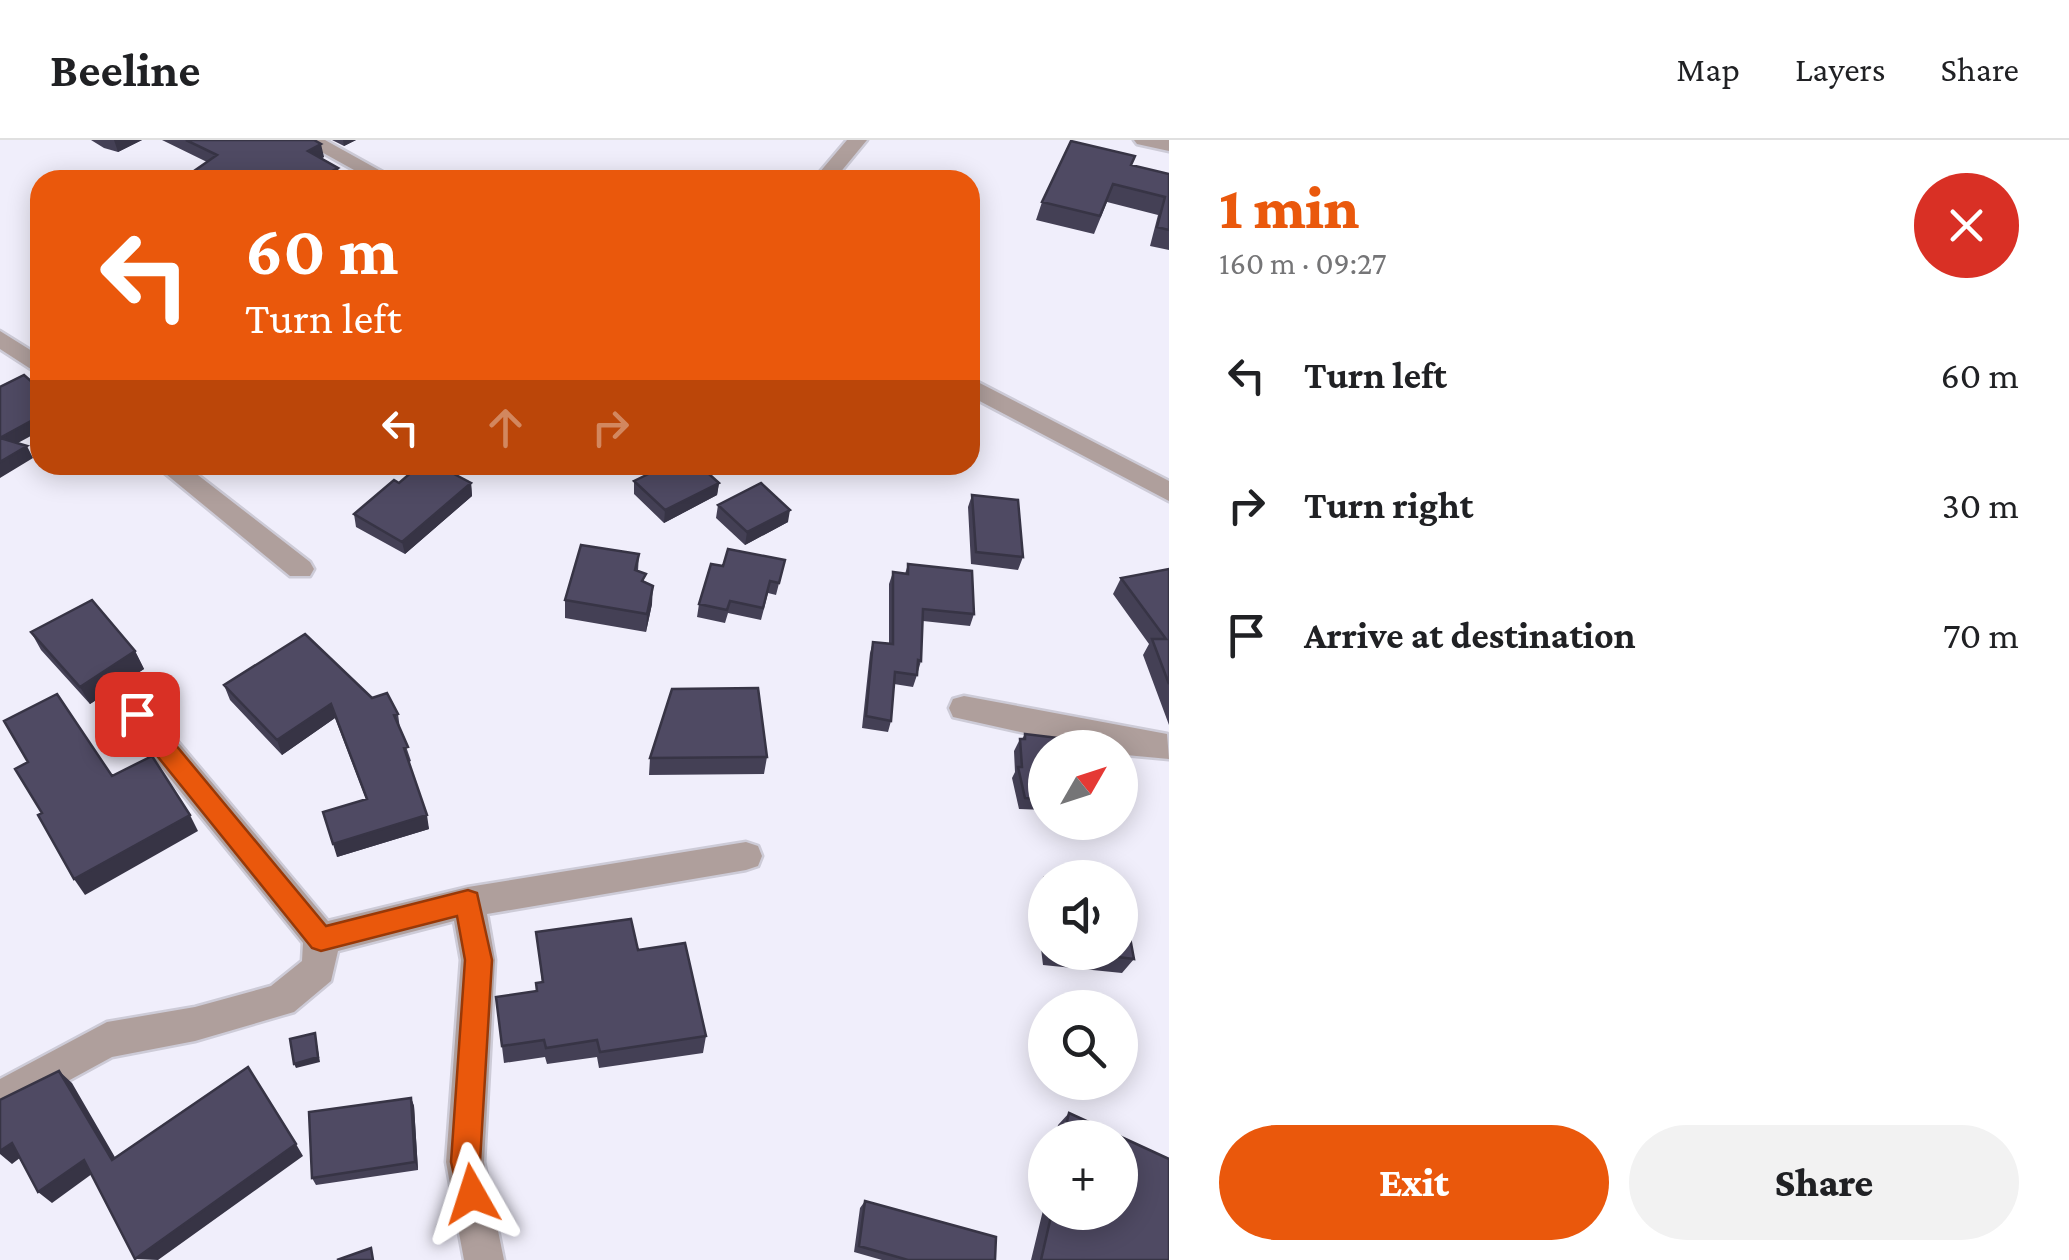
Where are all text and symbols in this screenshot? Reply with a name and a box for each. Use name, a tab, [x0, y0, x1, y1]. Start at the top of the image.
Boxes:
text: Beeline	[50, 43, 201, 96]
text: Map	[1676, 50, 1740, 89]
text: Layers	[1795, 50, 1886, 89]
text: Share	[1941, 50, 2019, 89]
button: close	[1914, 173, 2019, 278]
text: 1 min	[1219, 174, 1359, 241]
icon: left	[80, 210, 210, 340]
text: 60 m	[245, 211, 398, 289]
text: 160 m · 09:27	[1219, 245, 1387, 281]
text: Turn left	[245, 293, 402, 343]
icon: left	[1219, 348, 1274, 403]
text: Turn left	[1304, 354, 1447, 396]
text: 60 m	[1941, 354, 2019, 396]
icon: left	[373, 400, 428, 455]
icon: ahead	[478, 400, 533, 455]
icon: right	[583, 400, 638, 455]
icon: right	[1219, 478, 1274, 533]
text: Turn right	[1304, 484, 1473, 526]
text: 30 m	[1942, 484, 2019, 526]
icon: arrive	[1219, 608, 1274, 663]
text: Arrive at destination	[1304, 614, 1636, 656]
text: 70 m	[1943, 614, 2019, 656]
pin	[95, 672, 180, 757]
icon: arrive	[110, 687, 165, 742]
north arrow	[1028, 730, 1138, 840]
map controls	[1028, 730, 1138, 1230]
button: sound	[1028, 860, 1138, 970]
button: search	[1028, 990, 1138, 1100]
button: +	[1028, 1120, 1138, 1230]
button: Exit	[1219, 1125, 1609, 1240]
button: Share	[1629, 1125, 2019, 1240]
position arrow	[420, 1142, 524, 1246]

